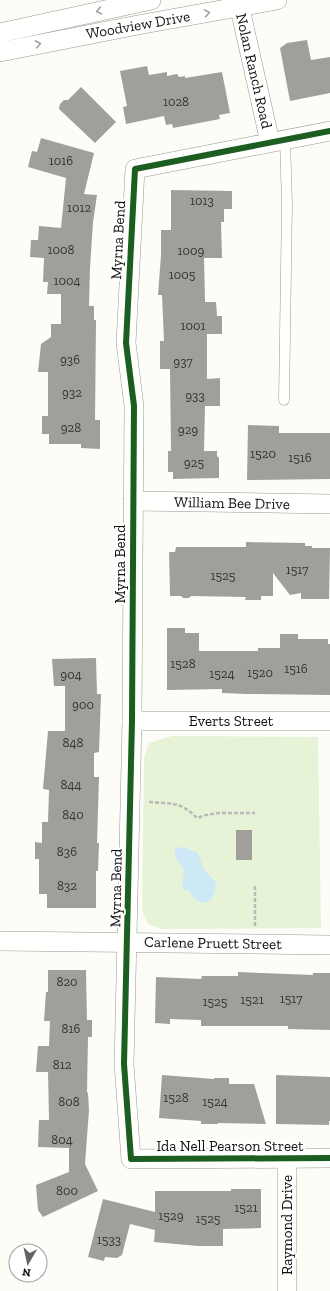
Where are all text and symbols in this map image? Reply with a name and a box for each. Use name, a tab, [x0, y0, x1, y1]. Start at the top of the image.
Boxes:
one-way arrow	[96, 6, 103, 15]
street label: Woodview Drive	[85, 7, 191, 43]
one-way arrow	[204, 9, 210, 18]
street label: Nolan Ranch Road	[232, 12, 276, 131]
one-way arrow	[35, 41, 41, 49]
house number: 1028	[163, 94, 189, 109]
house number: 1016	[49, 153, 73, 168]
house number: 1013	[190, 193, 214, 208]
street label: Myrna Bend	[107, 199, 129, 280]
house number: 1012	[67, 200, 91, 215]
house number: 1008	[48, 242, 74, 257]
house number: 1009	[178, 243, 205, 258]
house number: 1005	[169, 267, 196, 282]
house number: 1004	[54, 273, 81, 288]
house number: 1001	[181, 318, 206, 333]
house number: 936	[60, 352, 80, 367]
house number: 937	[173, 354, 193, 369]
house number: 932	[62, 385, 82, 400]
house number: 933	[185, 388, 205, 403]
house number: 928	[61, 420, 81, 435]
house number: 929	[178, 422, 198, 437]
house number: 1520	[250, 446, 276, 461]
house number: 1516	[288, 450, 312, 465]
house number: 925	[184, 455, 204, 470]
street label: William Bee Drive	[174, 493, 290, 513]
street label: Myrna Bend	[111, 524, 129, 603]
house number: 1517	[286, 562, 308, 577]
house number: 1525	[210, 568, 236, 583]
house number: 1528	[170, 656, 196, 671]
house number: 1516	[284, 661, 308, 676]
house number: 1520	[247, 665, 273, 680]
house number: 1524	[209, 666, 235, 681]
house number: 904	[60, 667, 82, 682]
house number: 900	[72, 697, 94, 712]
street label: Everts Street	[189, 712, 274, 730]
house number: 848	[63, 735, 84, 750]
house number: 844	[60, 777, 82, 792]
house number: 840	[62, 807, 84, 822]
house number: 836	[57, 844, 77, 859]
street label: Myrna Bend	[106, 848, 126, 928]
house number: 832	[57, 878, 77, 893]
street label: Carlene Pruett Street	[144, 933, 282, 953]
house number: 820	[56, 974, 78, 989]
house number: 1517	[280, 991, 302, 1006]
house number: 1521	[240, 992, 264, 1007]
house number: 1525	[202, 994, 228, 1009]
house number: 816	[62, 1021, 81, 1036]
house number: 812	[53, 1057, 72, 1072]
house number: 1528	[163, 1090, 189, 1105]
house number: 808	[58, 1094, 80, 1109]
house number: 1524	[202, 1094, 228, 1109]
house number: 804	[51, 1132, 73, 1147]
street label: Ida Nell Pearson Street	[156, 1137, 304, 1155]
street label: Raymond Drive	[278, 1175, 296, 1275]
house number: 800	[56, 1183, 78, 1198]
house number: 1521	[234, 1200, 258, 1215]
house number: 1529	[158, 1208, 184, 1223]
house number: 1525	[195, 1211, 221, 1226]
house number: 1533	[97, 1232, 121, 1247]
north arrow	[8, 1243, 48, 1283]
text: N	[21, 1265, 32, 1279]

